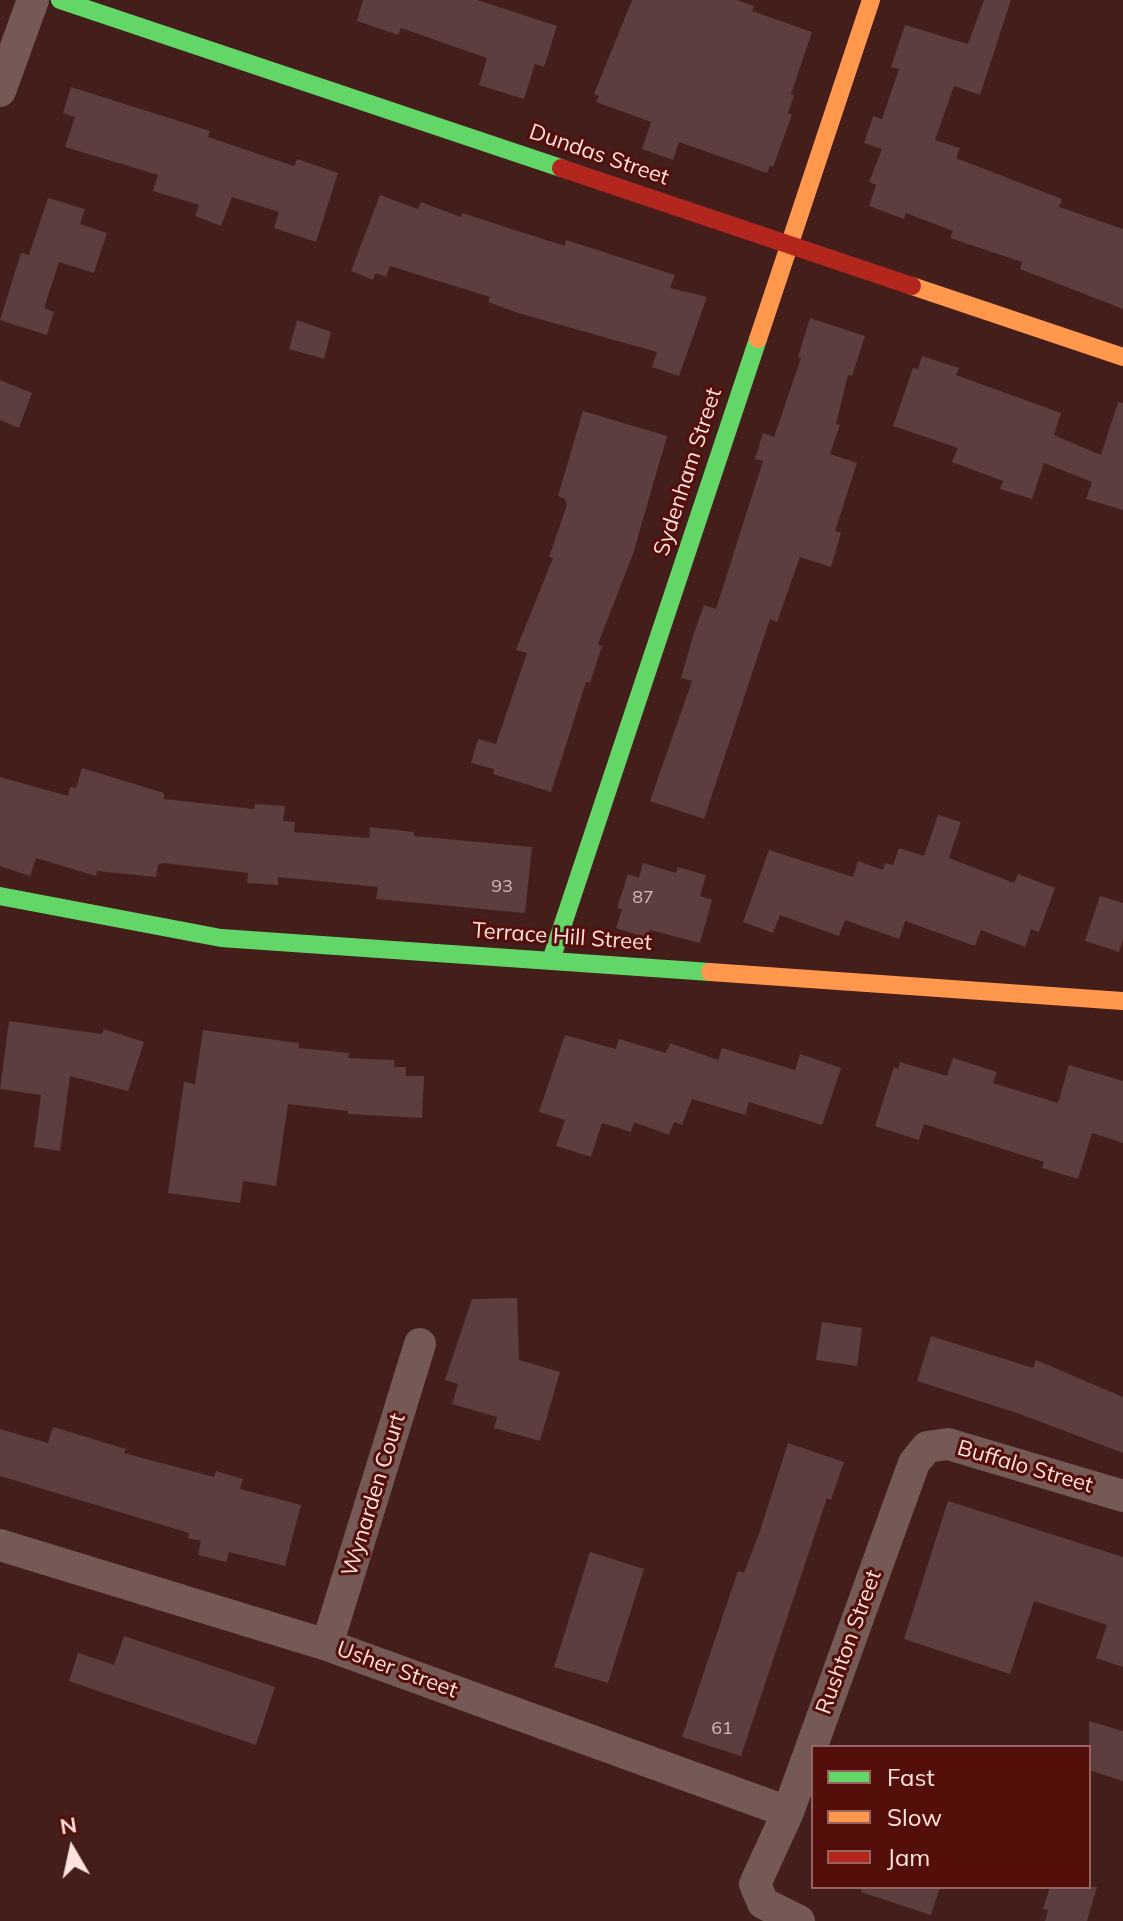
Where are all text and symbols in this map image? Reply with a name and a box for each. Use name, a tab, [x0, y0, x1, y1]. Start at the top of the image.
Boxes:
street label: Dundas Street	[526, 119, 672, 191]
street label: Sydenham Street	[648, 385, 728, 559]
house number: 93	[491, 876, 513, 898]
house number: 87	[632, 887, 654, 909]
street label: Terrace Hill Street	[471, 918, 653, 956]
street label: Wynarden Court	[337, 1410, 411, 1580]
street label: Buffalo Street	[954, 1435, 1096, 1499]
street label: Rushton Street	[811, 1566, 887, 1718]
street label: Usher Street	[333, 1636, 461, 1704]
house number: 61	[711, 1718, 733, 1740]
legend	[811, 1745, 1091, 1889]
text: Fast	[887, 1762, 935, 1792]
text: Slow	[887, 1802, 942, 1832]
north arrow	[32, 1809, 112, 1889]
text: N	[58, 1810, 79, 1840]
text: Jam	[887, 1842, 930, 1872]

